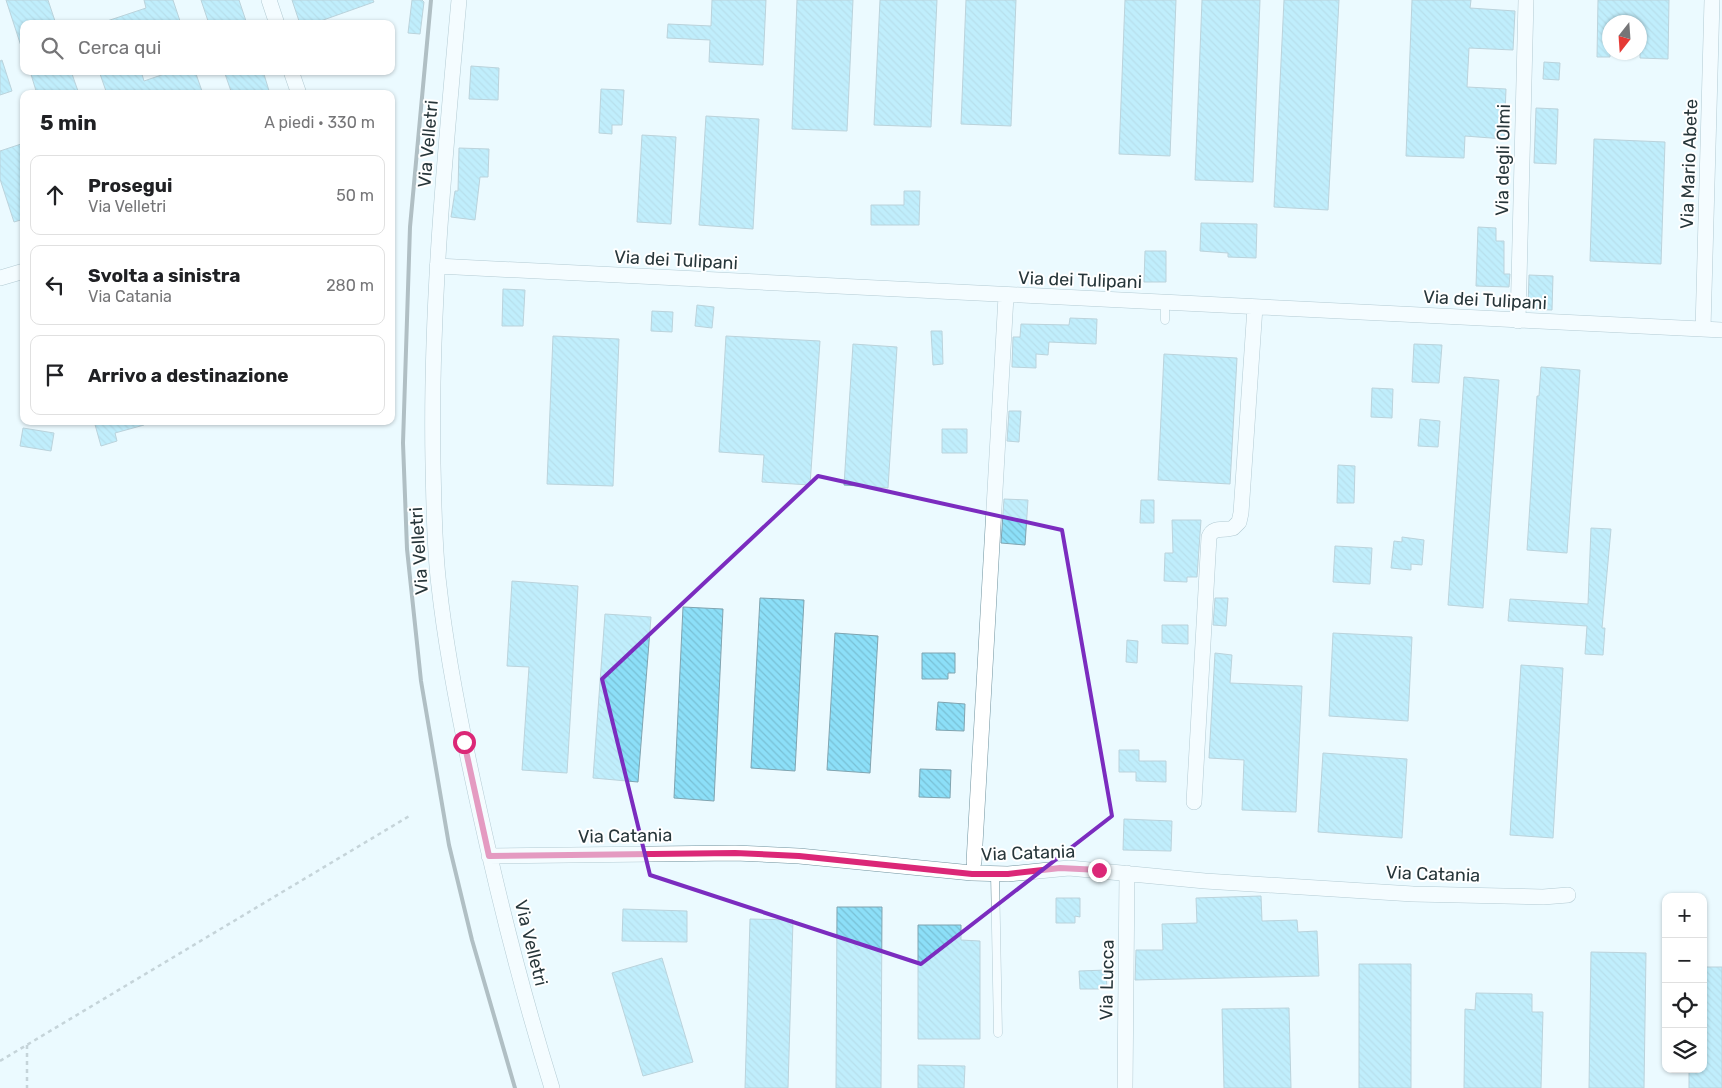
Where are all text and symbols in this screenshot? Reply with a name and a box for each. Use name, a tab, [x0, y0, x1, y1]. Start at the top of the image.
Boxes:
north arrow	[1602, 15, 1647, 60]
search box	[20, 20, 395, 75]
icon: search	[38, 34, 66, 62]
text: Cerca qui	[78, 36, 161, 59]
street label: Via Velletri	[413, 99, 443, 189]
street label: Via Mario Abete	[1676, 99, 1702, 229]
street label: Via degli Olmi	[1491, 104, 1515, 216]
text: 5 min	[40, 110, 97, 135]
text: A piedi · 330 m	[264, 113, 375, 132]
text: Prosegui	[88, 174, 172, 197]
icon: ahead	[41, 181, 69, 209]
text: 50 m	[336, 186, 374, 205]
text: Via Velletri	[88, 197, 166, 216]
street label: Via dei Tulipani	[613, 246, 739, 274]
text: Svolta a sinistra	[88, 264, 241, 287]
street label: Via dei Tulipani	[1018, 267, 1142, 293]
icon: left	[41, 271, 69, 299]
text: 280 m	[326, 276, 374, 295]
street label: Via dei Tulipani	[1422, 286, 1548, 314]
text: Via Catania	[88, 287, 172, 306]
icon: arrive	[41, 361, 69, 389]
text: Arrivo a destinazione	[88, 364, 289, 387]
street label: Via Velletri	[405, 506, 433, 596]
route start	[453, 731, 476, 754]
street label: Via Catania	[578, 824, 672, 848]
street label: Via Catania	[980, 840, 1076, 866]
route end	[1088, 859, 1111, 882]
street label: Via Catania	[1385, 861, 1481, 887]
map controls	[1662, 893, 1707, 1073]
button: +	[1662, 893, 1707, 938]
street label: Via Velletri	[510, 898, 552, 988]
button: −	[1662, 938, 1707, 983]
street label: Via Lucca	[1095, 939, 1119, 1021]
button: locate	[1662, 983, 1707, 1028]
button: layers	[1662, 1028, 1707, 1073]

